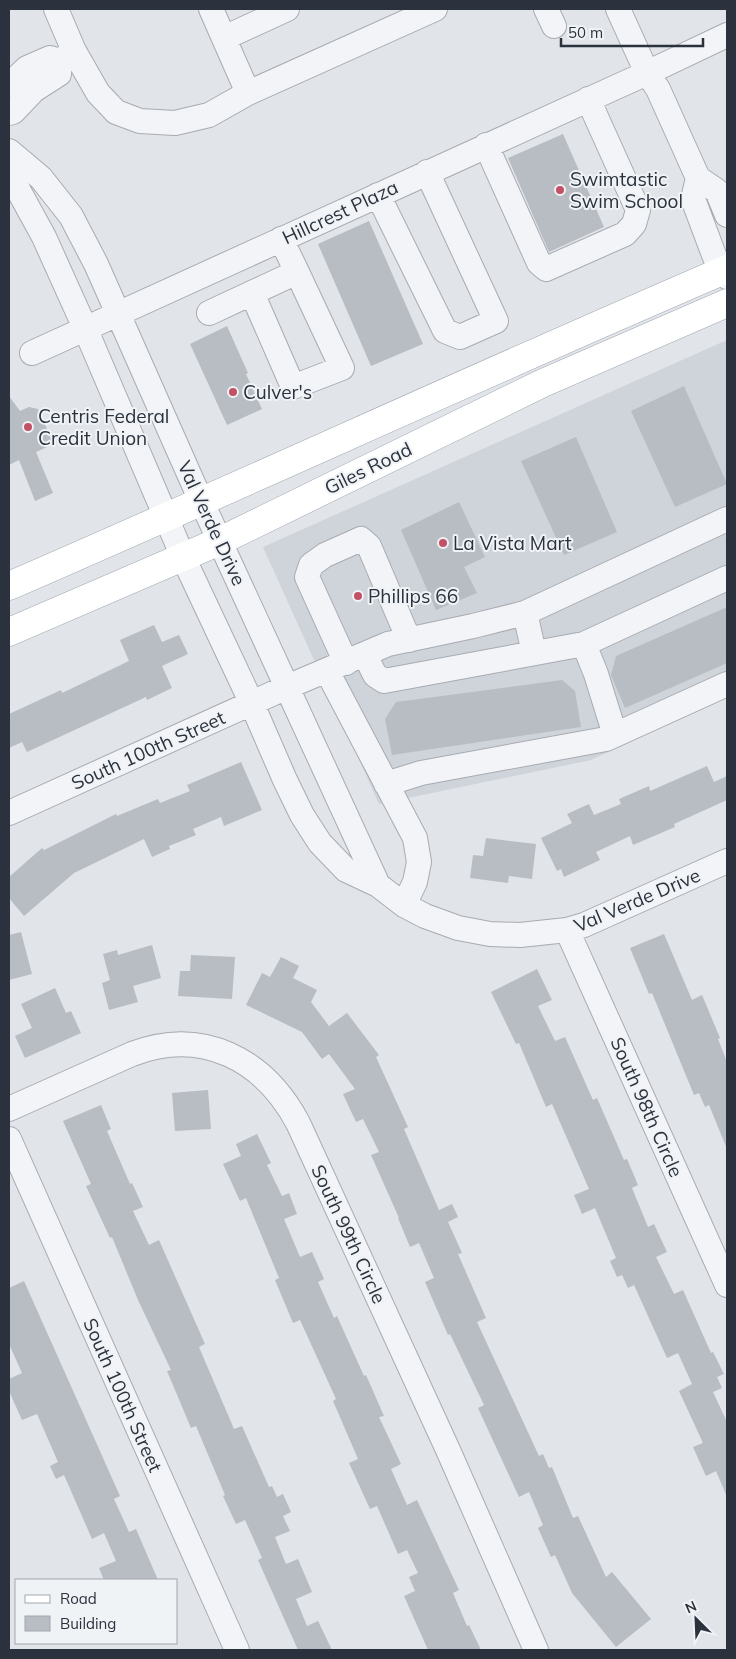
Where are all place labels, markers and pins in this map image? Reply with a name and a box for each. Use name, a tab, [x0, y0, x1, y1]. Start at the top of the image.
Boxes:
place label: Swimtastic Swim School	[570, 167, 683, 213]
marker: Swimtastic Swim School	[554, 184, 566, 196]
place label: Culver's	[243, 380, 312, 404]
marker: Culver's	[227, 386, 239, 398]
place label: Centris Federal Credit Union	[38, 404, 169, 450]
marker: Centris Federal Credit Union	[22, 421, 34, 433]
place label: La Vista Mart	[453, 531, 572, 555]
marker: La Vista Mart	[437, 537, 449, 549]
place label: Phillips 66	[368, 584, 458, 608]
marker: Phillips 66	[352, 590, 364, 602]

